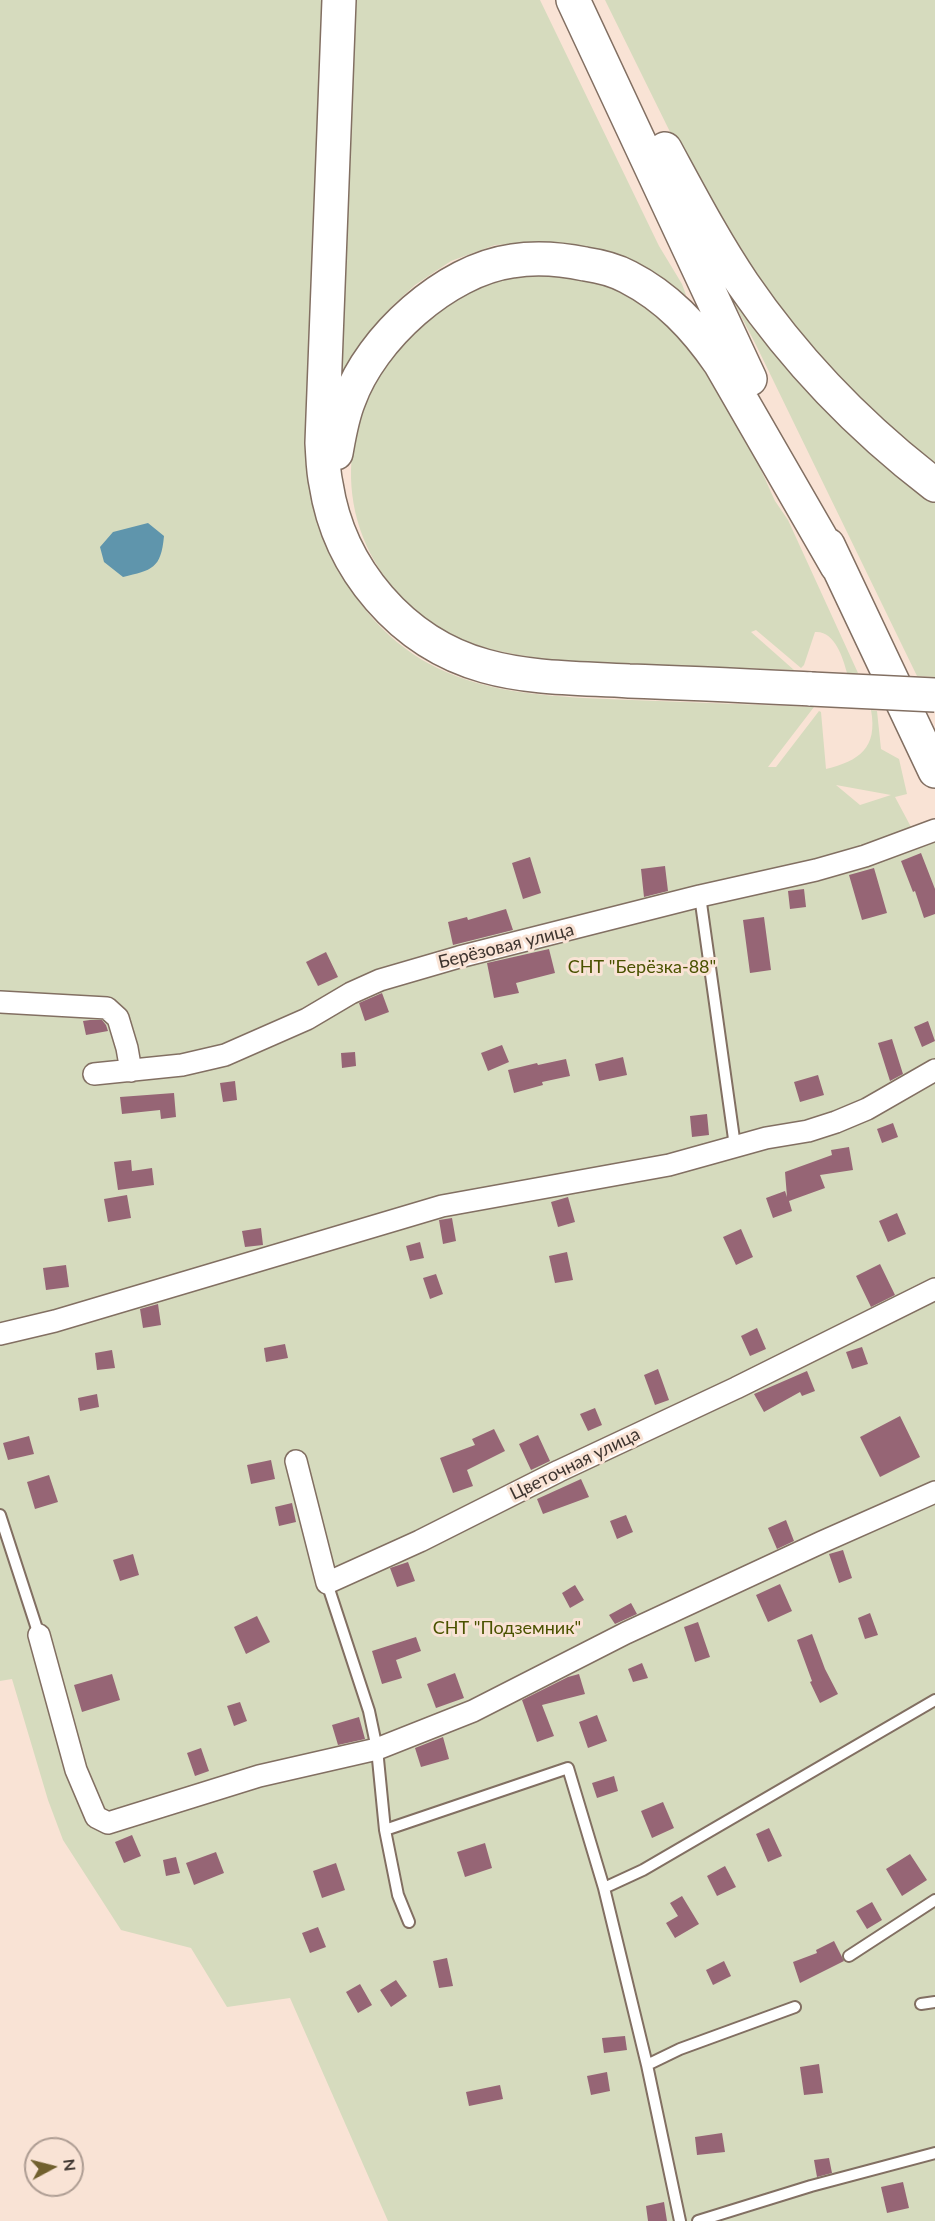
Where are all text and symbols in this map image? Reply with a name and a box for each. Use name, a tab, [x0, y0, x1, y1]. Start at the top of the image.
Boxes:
street label: Берёзовая улица	[436, 919, 576, 973]
park label: СНТ "Берёзка-88"	[568, 956, 716, 978]
street label: Цветочная улица	[506, 1423, 644, 1505]
park label: СНТ "Подземник"	[433, 1617, 581, 1639]
north arrow	[24, 2137, 84, 2197]
text: N	[60, 2158, 81, 2172]

